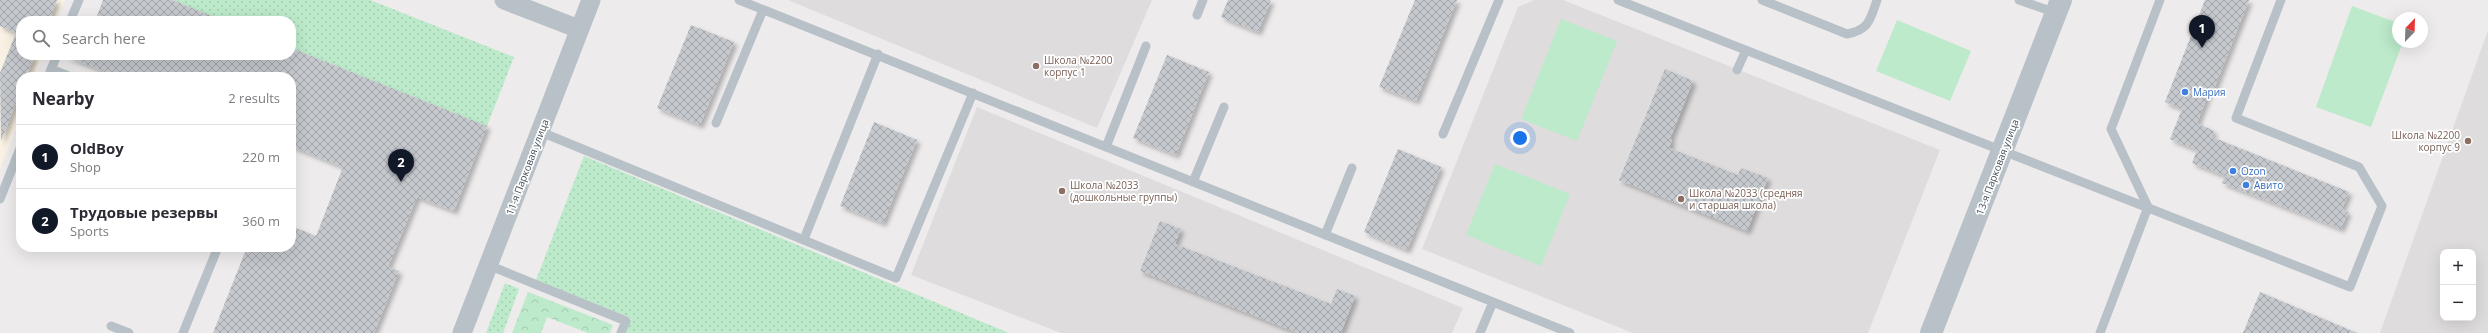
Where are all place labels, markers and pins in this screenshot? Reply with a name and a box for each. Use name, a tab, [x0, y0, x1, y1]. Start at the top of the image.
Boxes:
pin: 1	[2189, 15, 2215, 48]
place label: Школа №2200 корпус 1	[1044, 53, 1113, 79]
marker: Школа №2200 корпус 1	[1031, 61, 1041, 71]
place label: Мария	[2193, 85, 2226, 99]
marker: Мария	[2180, 87, 2190, 97]
place label: Школа №2200 корпус 9	[2392, 128, 2460, 154]
marker: Школа №2200 корпус 9	[2463, 136, 2473, 146]
pin: 2	[388, 149, 414, 182]
place label: Ozon	[2241, 164, 2266, 178]
marker: Ozon	[2228, 166, 2238, 176]
place label: Школа №2033 (дошкольные группы)	[1070, 178, 1177, 204]
place label: Авито	[2254, 178, 2283, 192]
marker: Авито	[2241, 180, 2251, 190]
marker: Школа №2033 (дошкольные группы)	[1057, 186, 1067, 196]
place label: Школа №2033 (средняя и старшая школа)	[1689, 186, 1803, 212]
marker: Школа №2033 (средняя и старшая школа)	[1676, 194, 1686, 204]

